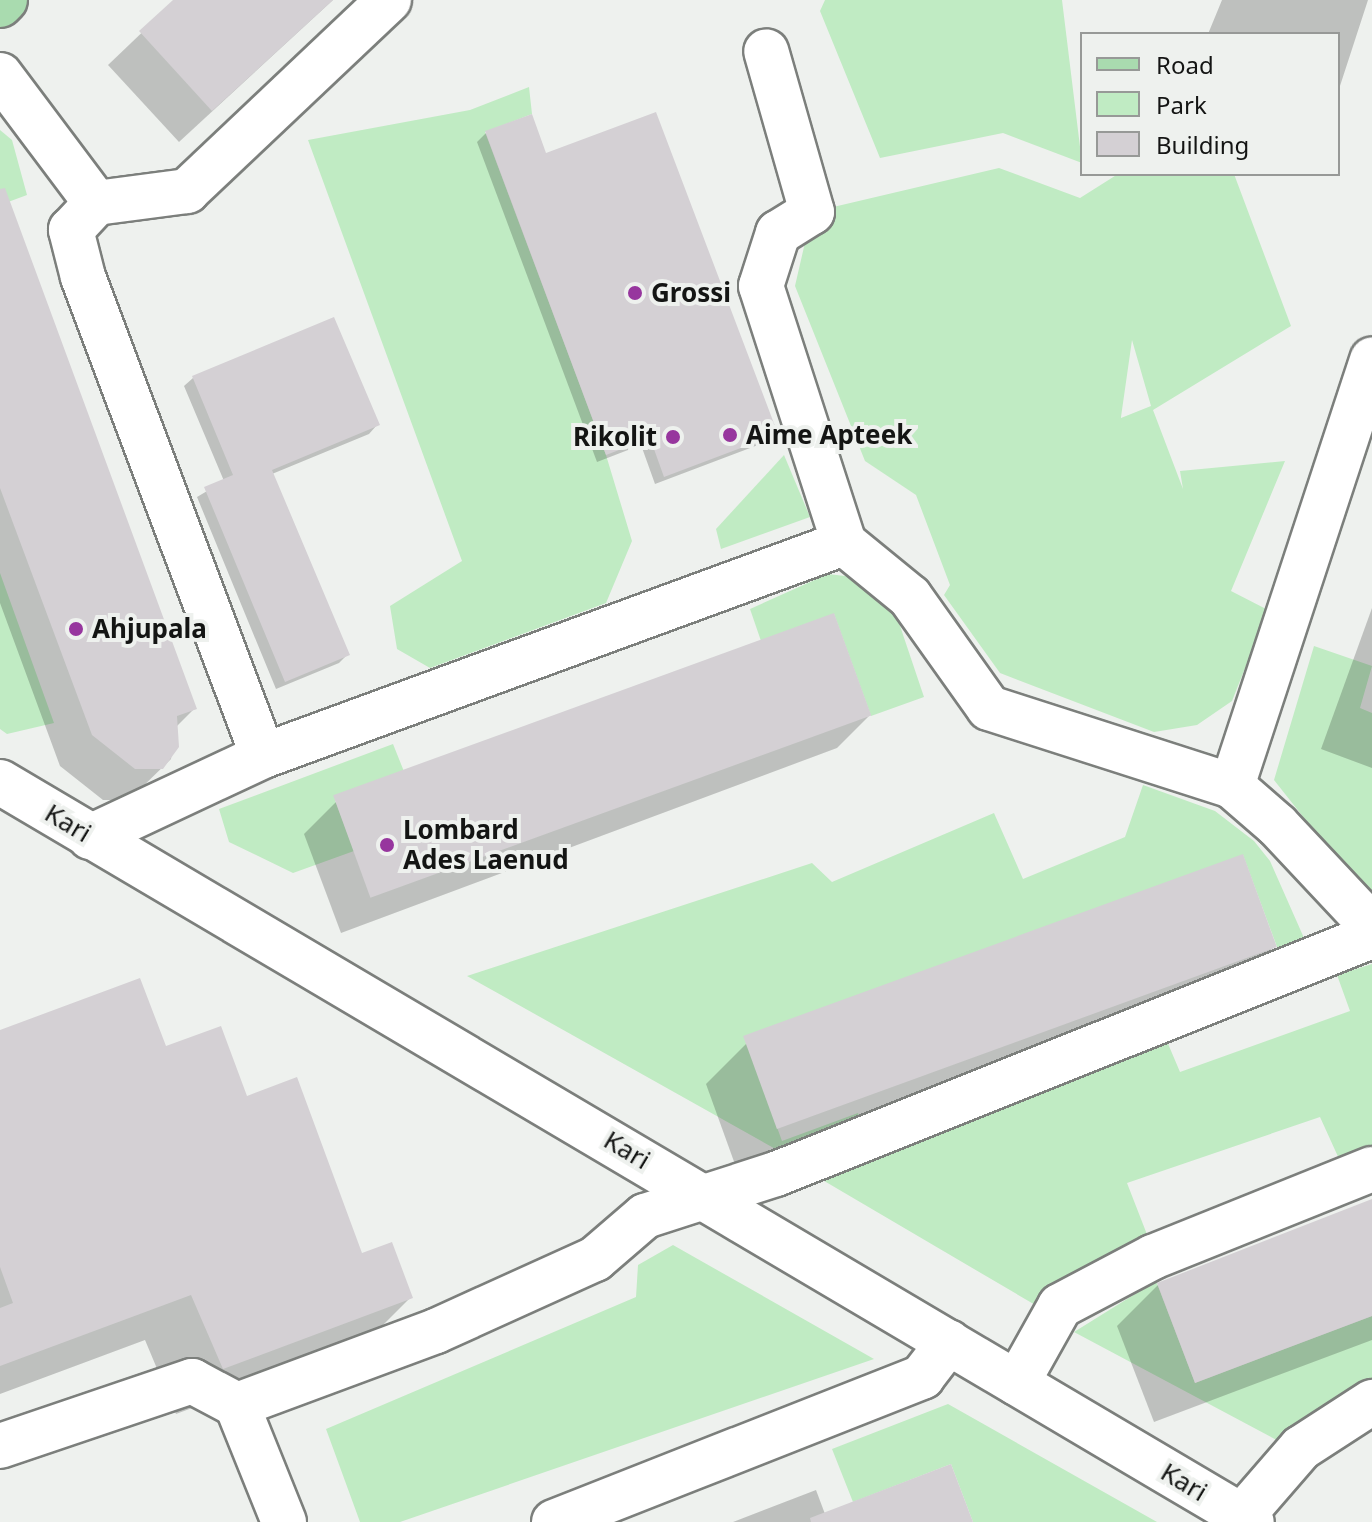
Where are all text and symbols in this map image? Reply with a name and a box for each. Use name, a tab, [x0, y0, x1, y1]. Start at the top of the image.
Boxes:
legend	[1080, 32, 1340, 176]
text: Road	[1156, 48, 1214, 81]
text: Park	[1156, 88, 1207, 121]
text: Building	[1156, 128, 1249, 161]
place label: Grossi	[651, 277, 731, 309]
marker: Grossi	[626, 284, 644, 302]
place label: Aime Apteek	[746, 419, 912, 451]
place label: Rikolit	[573, 421, 657, 453]
marker: Aime Apteek	[721, 426, 739, 444]
marker: Rikolit	[664, 428, 682, 446]
place label: Ahjupala	[92, 613, 207, 645]
marker: Ahjupala	[67, 620, 85, 638]
street label: Kari	[39, 797, 97, 849]
place label: Lombard Ades Laenud	[403, 814, 569, 876]
marker: Lombard Ades Laenud	[378, 836, 396, 854]
street label: Kari	[598, 1124, 656, 1176]
street label: Kari	[1155, 1456, 1213, 1508]

